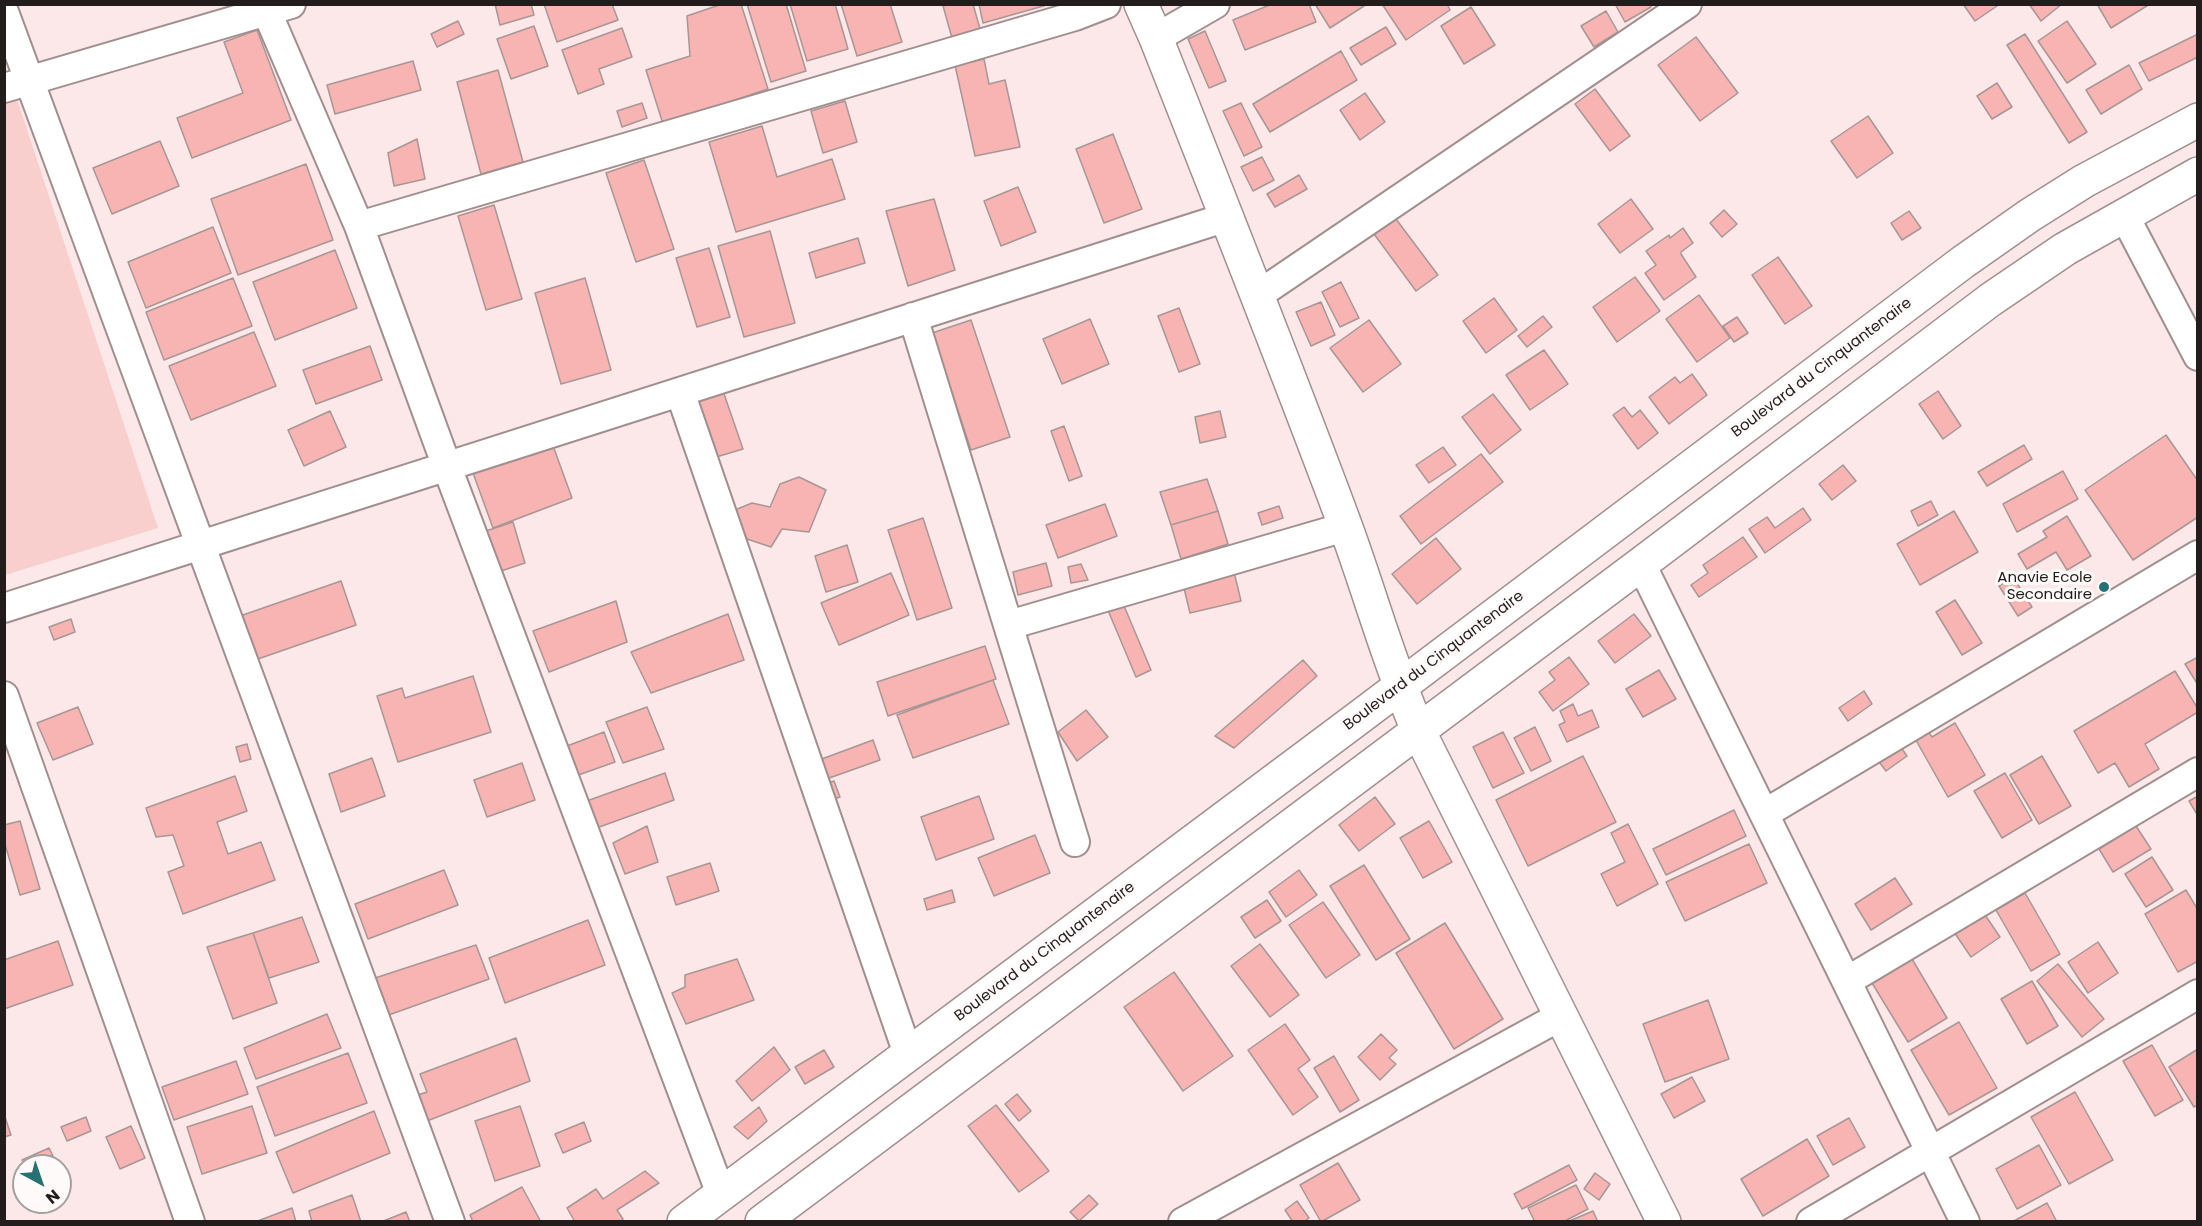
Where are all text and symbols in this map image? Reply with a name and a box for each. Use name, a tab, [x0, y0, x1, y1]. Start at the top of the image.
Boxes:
street label: Boulevard du Cinquantenaire	[1728, 294, 1916, 442]
place label: Anavie Ecole Secondaire	[1997, 569, 2092, 604]
marker: Anavie Ecole Secondaire	[2097, 580, 2111, 594]
street label: Boulevard du Cinquantenaire	[1340, 587, 1528, 735]
street label: Boulevard du Cinquantenaire	[951, 878, 1139, 1026]
north arrow	[12, 1154, 72, 1214]
text: N	[41, 1184, 65, 1209]

